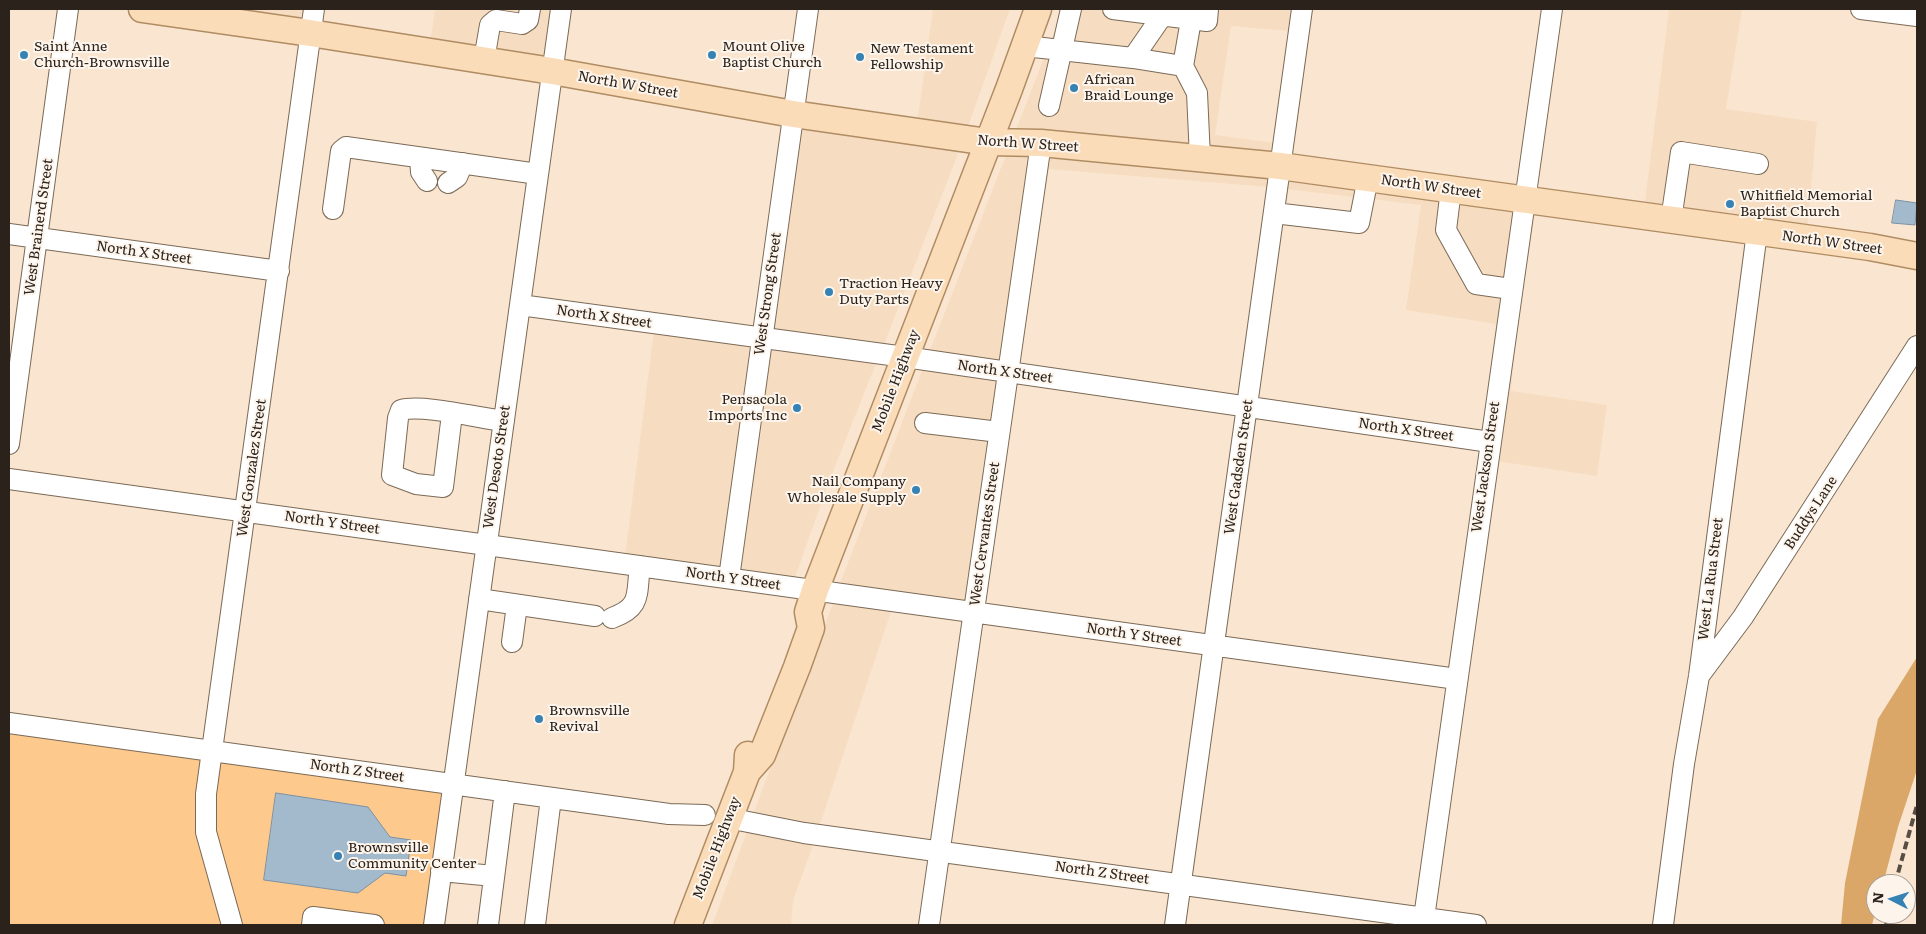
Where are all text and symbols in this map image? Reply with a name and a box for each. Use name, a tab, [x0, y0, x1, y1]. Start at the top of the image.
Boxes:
place label: Saint Anne Church-Brownsville	[34, 39, 170, 72]
place label: Mount Olive Baptist Church	[722, 39, 822, 72]
place label: New Testament Fellowship	[870, 41, 974, 74]
marker: Saint Anne Church-Brownsville	[18, 49, 30, 61]
marker: Mount Olive Baptist Church	[706, 49, 718, 61]
marker: New Testament Fellowship	[854, 51, 866, 63]
street label: North W Street	[577, 68, 679, 102]
place label: African Braid Lounge	[1084, 72, 1173, 104]
marker: African Braid Lounge	[1068, 82, 1080, 94]
street label: North W Street	[977, 132, 1079, 156]
street label: West Brainerd Street	[21, 157, 57, 297]
street label: North W Street	[1380, 172, 1482, 202]
place label: Whitfield Memorial Baptist Church	[1740, 188, 1872, 220]
marker: Whitfield Memorial Baptist Church	[1724, 198, 1736, 210]
street label: North W Street	[1781, 228, 1883, 258]
street label: West Strong Street	[751, 232, 785, 356]
street label: North X Street	[95, 238, 193, 268]
place label: Traction Heavy Duty Parts	[839, 276, 943, 308]
marker: Traction Heavy Duty Parts	[823, 286, 835, 298]
street label: North X Street	[555, 302, 653, 332]
street label: Mobile Highway	[869, 327, 923, 435]
street label: North X Street	[956, 357, 1054, 387]
place label: Pensacola Imports Inc	[708, 392, 787, 424]
street label: West Gonzalez Street	[234, 398, 270, 538]
street label: West Gadsden Street	[1221, 398, 1257, 536]
street label: West Jackson Street	[1468, 400, 1504, 534]
marker: Pensacola Imports Inc	[791, 402, 803, 414]
street label: West Desoto Street	[480, 404, 514, 530]
street label: North X Street	[1357, 415, 1455, 445]
street label: West Cervantes Street	[967, 461, 1003, 607]
street label: Buddys Lane	[1781, 473, 1841, 553]
place label: Nail Company Wholesale Supply	[787, 474, 906, 507]
marker: Nail Company Wholesale Supply	[910, 484, 922, 496]
street label: North Y Street	[283, 508, 381, 538]
street label: West La Rua Street	[1695, 517, 1727, 641]
street label: North Y Street	[684, 564, 782, 594]
street label: North Y Street	[1085, 620, 1183, 650]
place label: Brownsville Revival	[549, 703, 630, 736]
marker: Brownsville Revival	[533, 713, 545, 725]
street label: North Z Street	[309, 756, 405, 786]
street label: Mobile Highway	[690, 794, 744, 902]
place label: Brownsville Community Center	[348, 840, 476, 872]
marker: Brownsville Community Center	[332, 850, 344, 862]
street label: North Z Street	[1054, 858, 1150, 888]
north arrow	[1866, 874, 1916, 924]
text: N	[1867, 891, 1888, 905]

